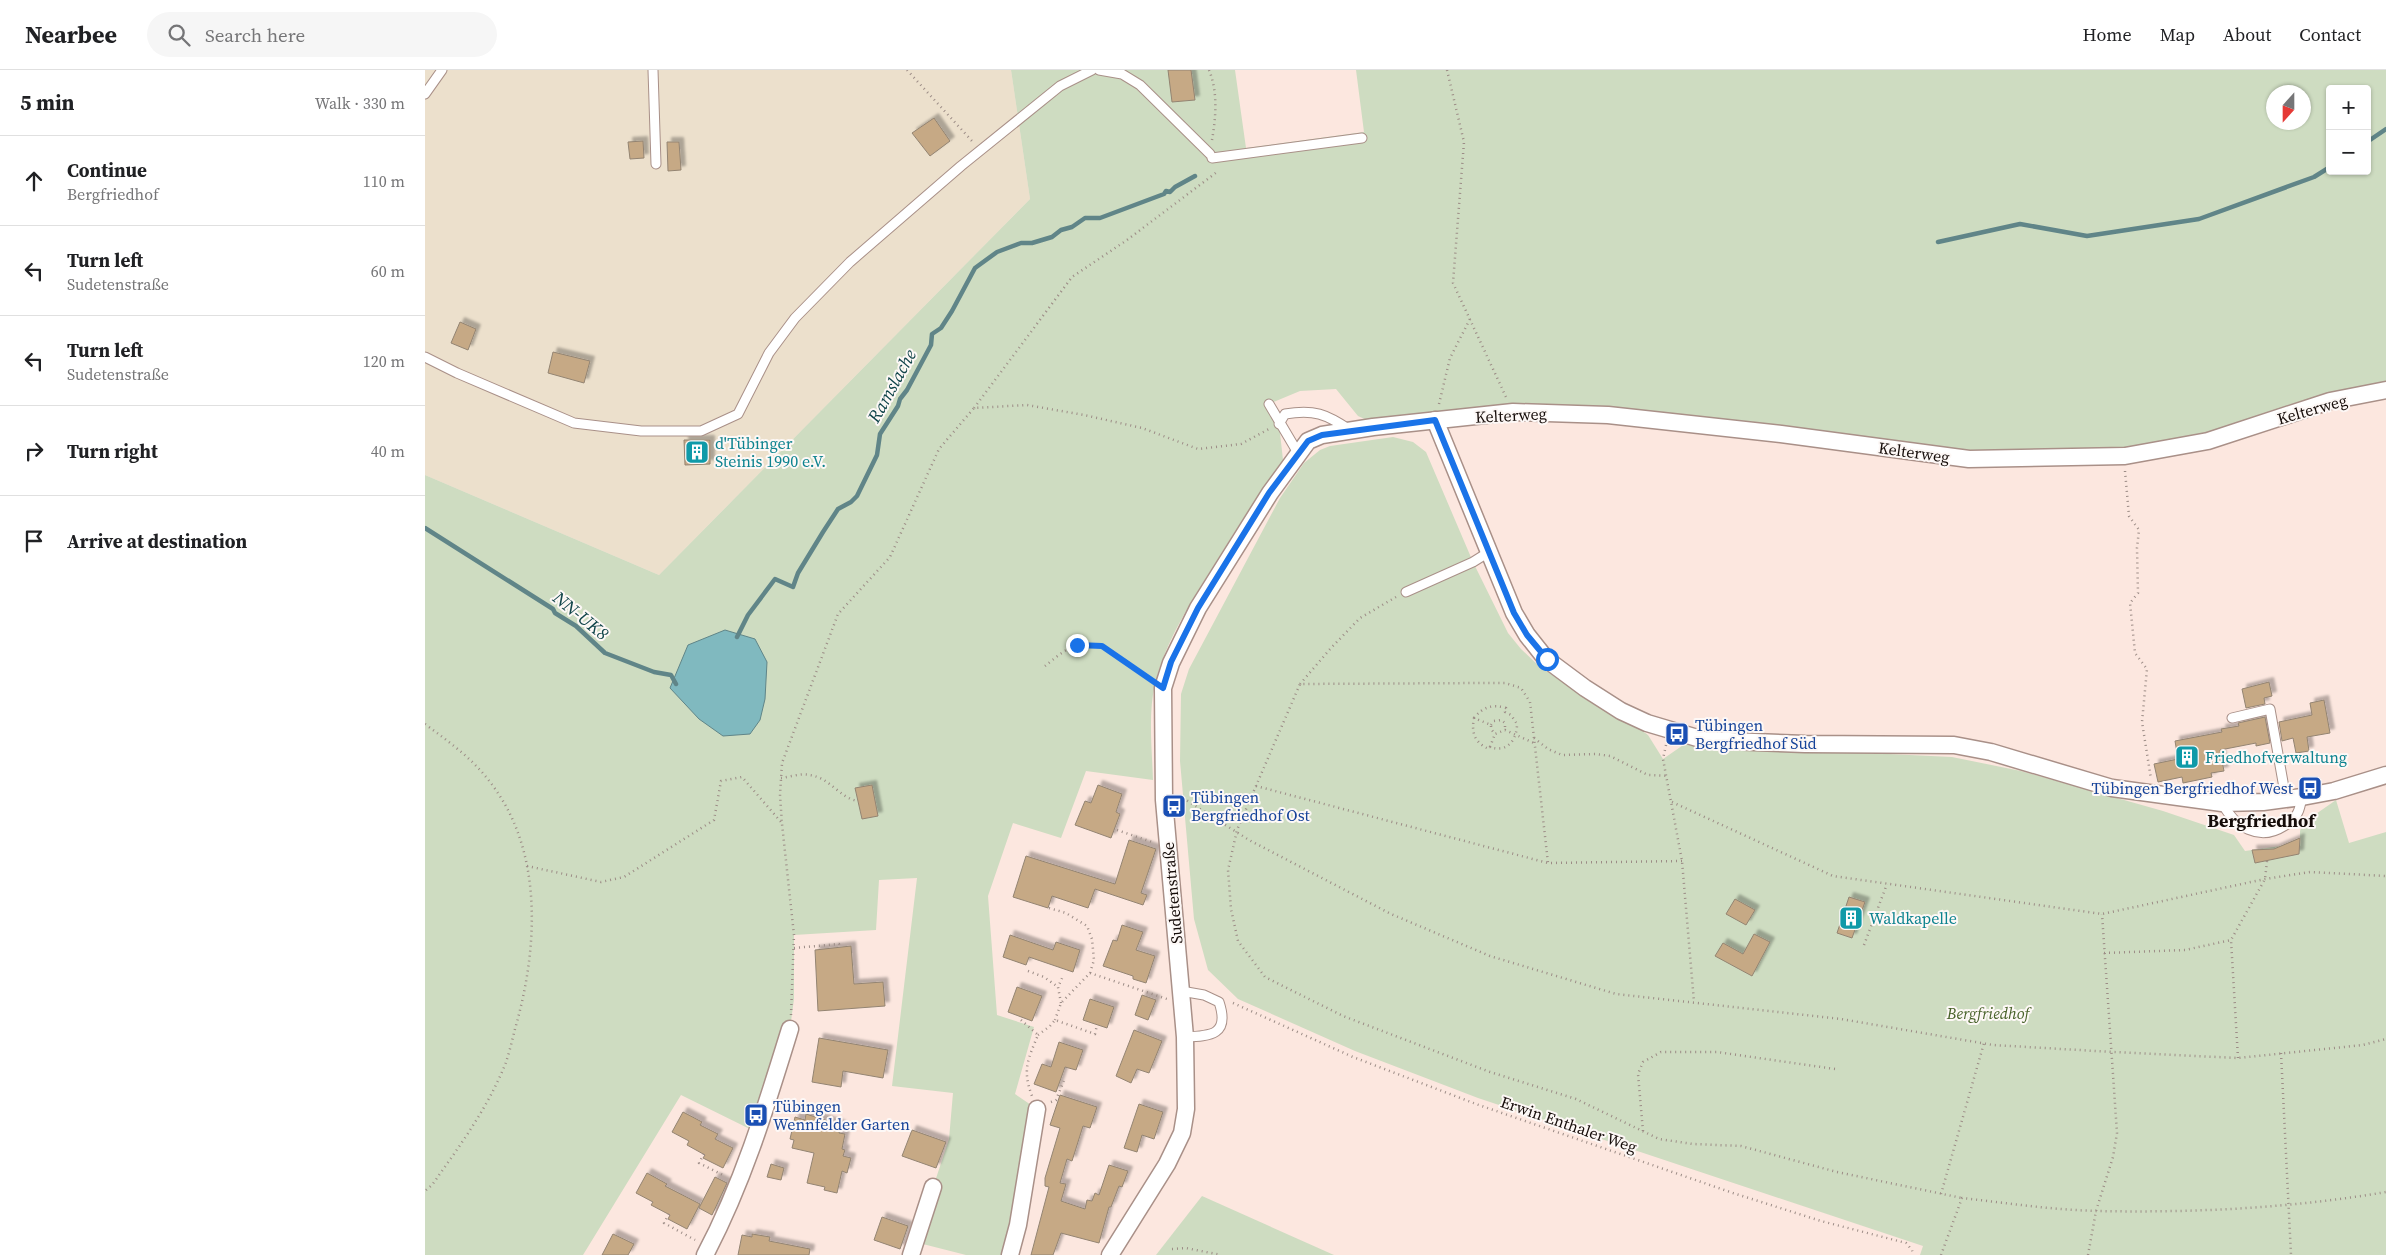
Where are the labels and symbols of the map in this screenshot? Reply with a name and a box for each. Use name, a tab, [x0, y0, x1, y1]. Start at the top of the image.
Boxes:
north arrow	[2266, 85, 2311, 130]
water label: Ramslache	[861, 344, 922, 428]
street label: Kelterweg	[2274, 389, 2350, 429]
street label: Kelterweg	[1475, 402, 1547, 428]
place label: d'Tübinger Steinis 1990 e.V.	[715, 432, 826, 472]
street label: Kelterweg	[1877, 436, 1951, 468]
building icon: d'Tübinger Steinis 1990 e.V.	[684, 439, 710, 465]
water label: NN-UK8	[547, 585, 615, 646]
route end	[1066, 634, 1089, 657]
route start	[1536, 648, 1559, 671]
place label: Tübingen Bergfriedhof Süd	[1695, 714, 1817, 754]
bus stop icon: Tübingen Bergfriedhof Süd	[1664, 721, 1690, 747]
building icon: Friedhofverwaltung	[2174, 744, 2200, 770]
place label: Friedhofverwaltung	[2205, 746, 2347, 768]
bus stop icon: Tübingen Bergfriedhof West	[2297, 775, 2323, 801]
place label: Tübingen Bergfriedhof West	[2092, 777, 2294, 799]
place label: Tübingen Bergfriedhof Ost	[1191, 786, 1311, 826]
bus stop icon: Tübingen Bergfriedhof Ost	[1161, 793, 1187, 819]
district label: Bergfriedhof	[2207, 808, 2317, 833]
street label: Sudetenstraße	[1157, 841, 1187, 945]
building icon: Waldkapelle	[1838, 905, 1864, 931]
place label: Waldkapelle	[1869, 907, 1957, 929]
park label: Bergfriedhof	[1946, 1002, 2033, 1024]
street label: Erwin Enthaler Weg	[1498, 1090, 1640, 1158]
place label: Tübingen Wennfelder Garten	[773, 1095, 910, 1135]
bus stop icon: Tübingen Wennfelder Garten	[743, 1102, 769, 1128]

